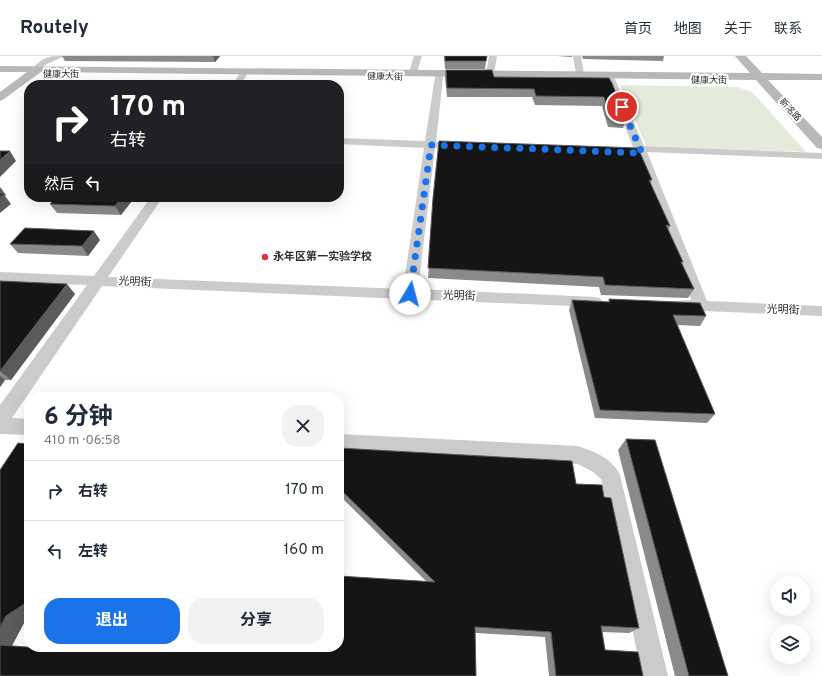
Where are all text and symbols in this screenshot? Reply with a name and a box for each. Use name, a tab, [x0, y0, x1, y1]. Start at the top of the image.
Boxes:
text: Routely	[20, 16, 89, 40]
text: 首页	[624, 21, 652, 38]
text: 地图	[674, 21, 702, 38]
text: 关于	[724, 21, 752, 38]
text: 联系	[774, 21, 802, 38]
street label: 健康大街	[43, 69, 79, 80]
street label: 健康大街	[367, 71, 403, 83]
street label: 健康大街	[691, 75, 727, 86]
text: 170 m	[110, 90, 186, 126]
pin	[605, 90, 639, 124]
icon: right	[44, 96, 96, 148]
icon: arrive	[611, 96, 633, 118]
street label: 新洺路	[777, 96, 803, 124]
text: 右转	[110, 130, 146, 153]
icon: left	[82, 172, 104, 194]
text: 然后	[44, 176, 74, 195]
place label: 永年区第一实验学校	[273, 250, 372, 264]
marker: 永年区第一实验学校	[260, 252, 270, 262]
position arrow	[389, 273, 431, 315]
street label: 光明街	[118, 274, 152, 290]
street label: 光明街	[442, 288, 476, 304]
street label: 光明街	[766, 302, 800, 318]
text: 6 分钟	[44, 403, 113, 433]
button: close	[282, 405, 324, 447]
text: 410 m · 06:58	[44, 433, 121, 449]
icon: right	[44, 480, 66, 502]
text: 170 m	[285, 481, 324, 500]
text: 右转	[78, 483, 108, 502]
icon: left	[44, 540, 66, 562]
text: 160 m	[284, 541, 324, 560]
text: 左转	[78, 543, 108, 562]
map controls	[770, 576, 810, 664]
button: sound	[770, 576, 810, 616]
button: 退出	[44, 598, 180, 644]
button: 分享	[188, 598, 324, 644]
button: layers	[770, 624, 810, 664]

